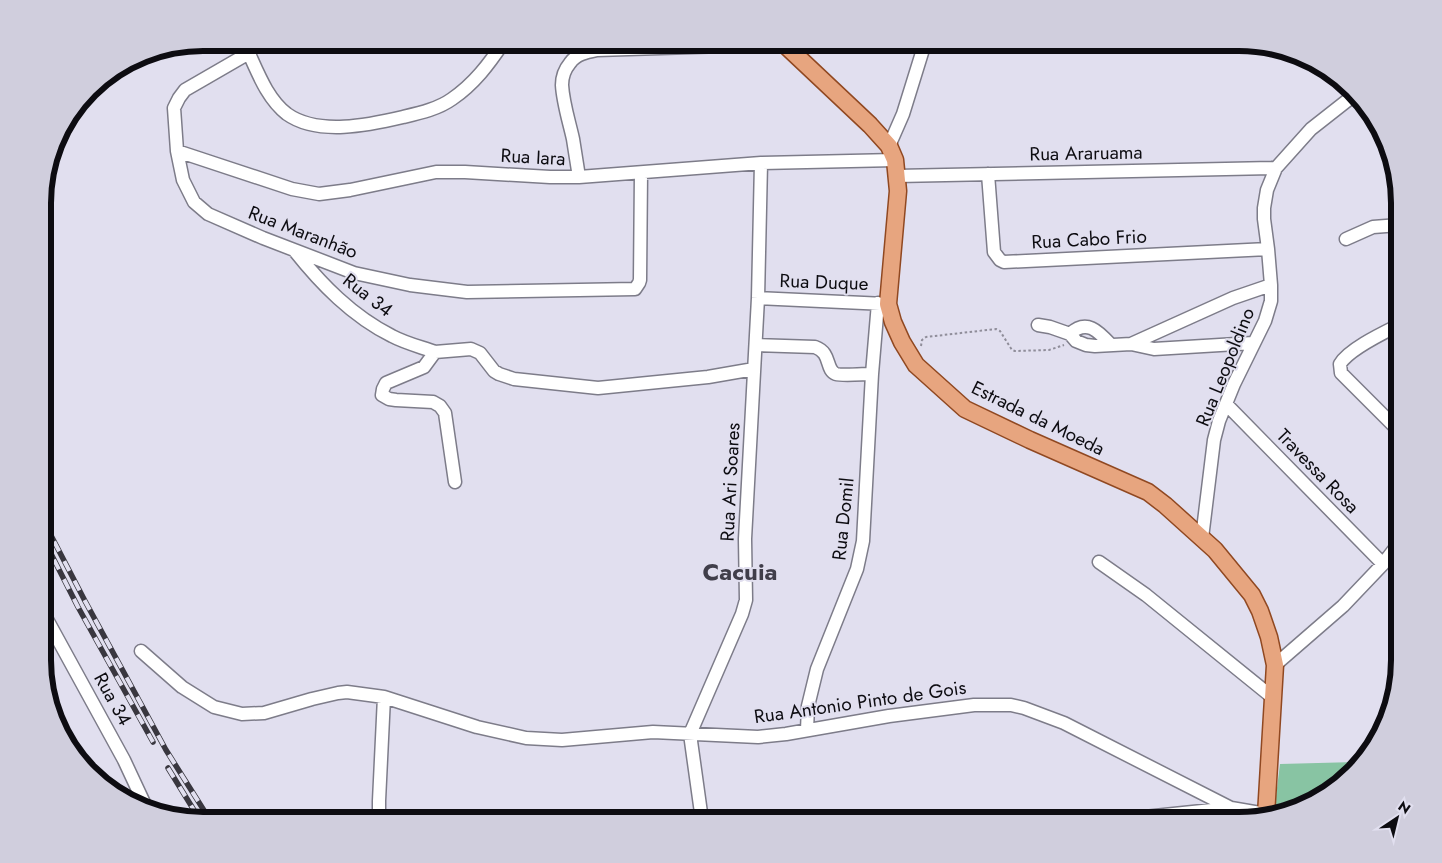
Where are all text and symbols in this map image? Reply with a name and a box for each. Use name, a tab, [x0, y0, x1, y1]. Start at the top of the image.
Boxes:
street label: Rua Araruama	[1029, 139, 1143, 167]
street label: Rua Iara	[500, 142, 566, 172]
street label: Rua Maranhão	[244, 199, 362, 265]
street label: Rua Cabo Frio	[1031, 222, 1147, 256]
street label: Rua 34	[337, 267, 399, 323]
street label: Rua Duque	[779, 267, 869, 297]
street label: Rua Leopoldino	[1189, 304, 1261, 430]
street label: Estrada da Moeda	[967, 374, 1109, 462]
street label: Rua Ari Soares	[713, 422, 747, 542]
street label: Travessa Rosa	[1271, 423, 1365, 519]
street label: Rua Domil	[825, 476, 861, 562]
district label: Cacuia	[703, 554, 777, 589]
street label: Rua 34	[87, 668, 139, 730]
street label: Rua Antonio Pinto de Gois	[752, 674, 968, 730]
north arrow	[1372, 793, 1422, 843]
text: N	[1394, 796, 1415, 819]

